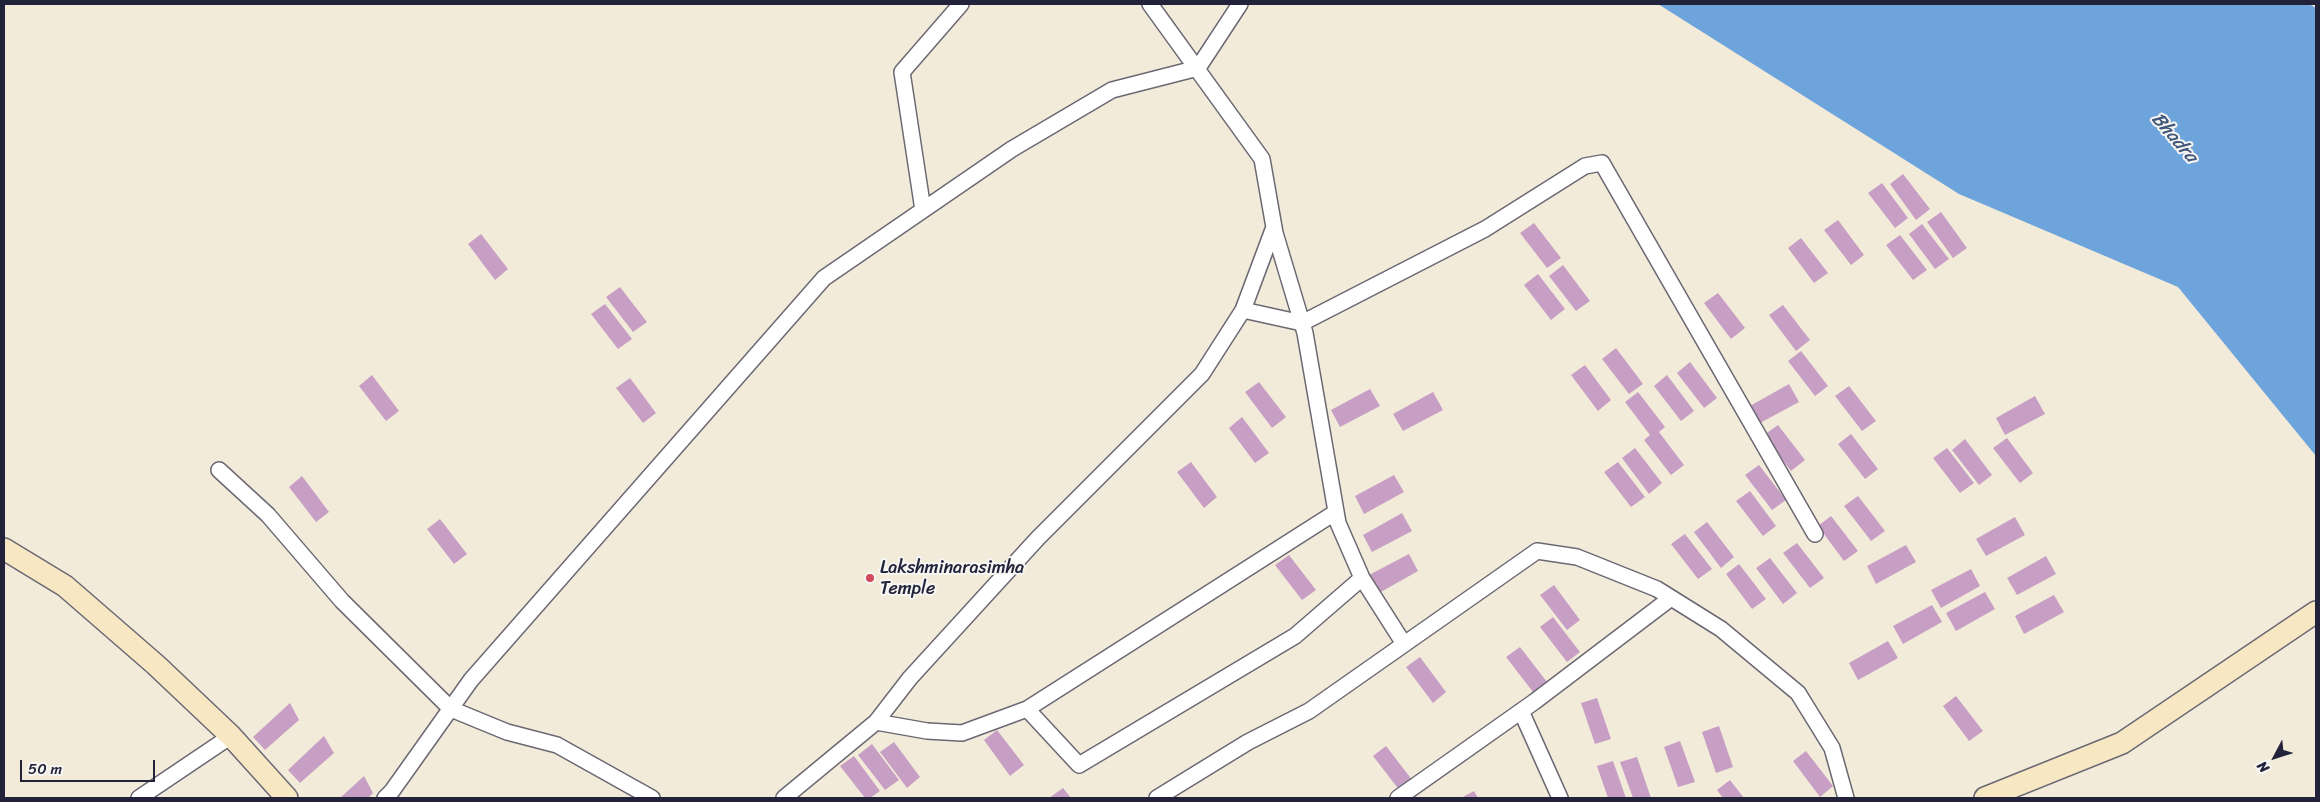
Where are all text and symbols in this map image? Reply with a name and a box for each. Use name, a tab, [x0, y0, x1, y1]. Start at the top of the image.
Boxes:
water label: Bhadra	[2146, 108, 2202, 168]
place label: Lakshminarasimha Temple	[880, 557, 1024, 600]
marker: Lakshminarasimha Temple	[864, 572, 876, 584]
north arrow	[2250, 732, 2300, 782]
scale bar	[22, 750, 158, 782]
text: N	[2250, 755, 2276, 779]
text: 50 m	[28, 756, 62, 782]

